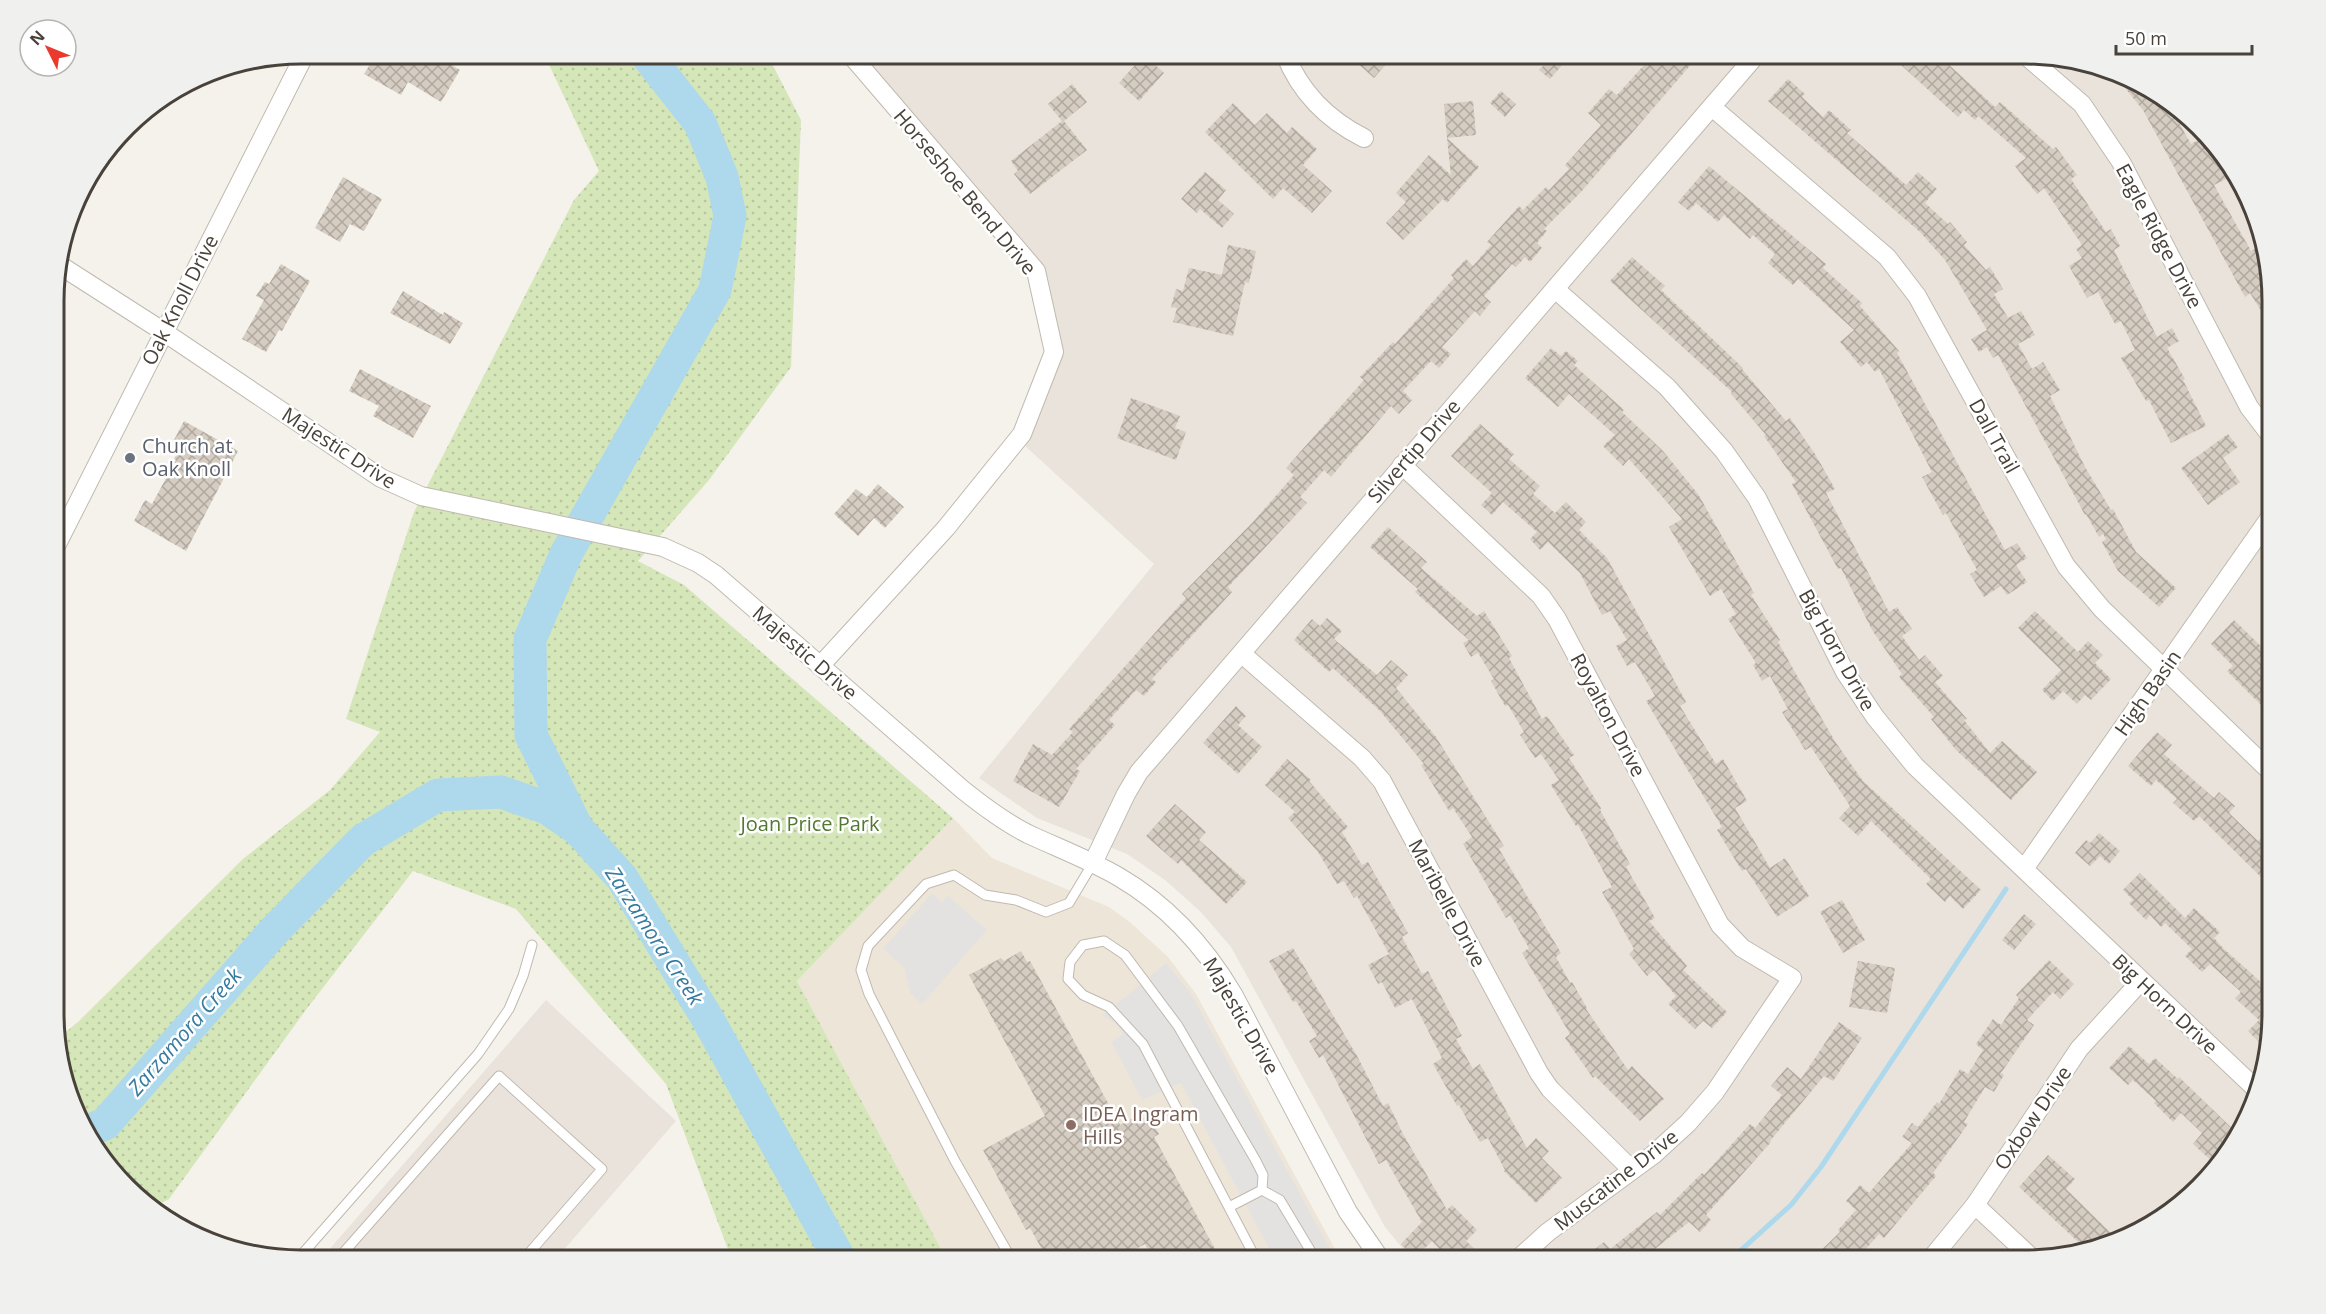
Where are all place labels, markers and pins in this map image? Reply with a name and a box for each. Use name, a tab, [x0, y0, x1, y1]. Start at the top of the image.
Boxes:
place label: Church at Oak Knoll	[142, 432, 233, 482]
marker: Church at Oak Knoll	[123, 451, 137, 465]
place label: IDEA Ingram Hills	[1083, 1100, 1199, 1150]
marker: IDEA Ingram Hills	[1064, 1118, 1078, 1132]

